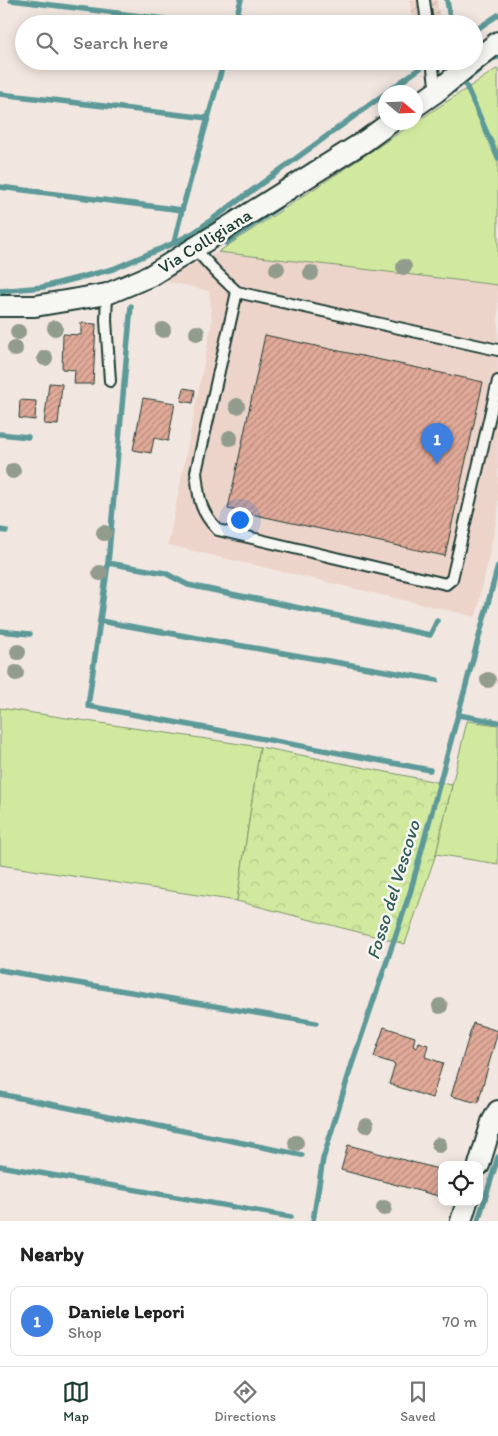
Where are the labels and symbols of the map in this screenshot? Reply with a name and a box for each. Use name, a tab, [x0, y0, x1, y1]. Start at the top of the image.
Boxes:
north arrow	[378, 85, 423, 130]
street label: Via Colligiana	[154, 203, 256, 279]
pin: 1	[421, 423, 453, 464]
your location	[227, 507, 253, 533]
water label: Fosso del Vescovo	[361, 817, 425, 962]

